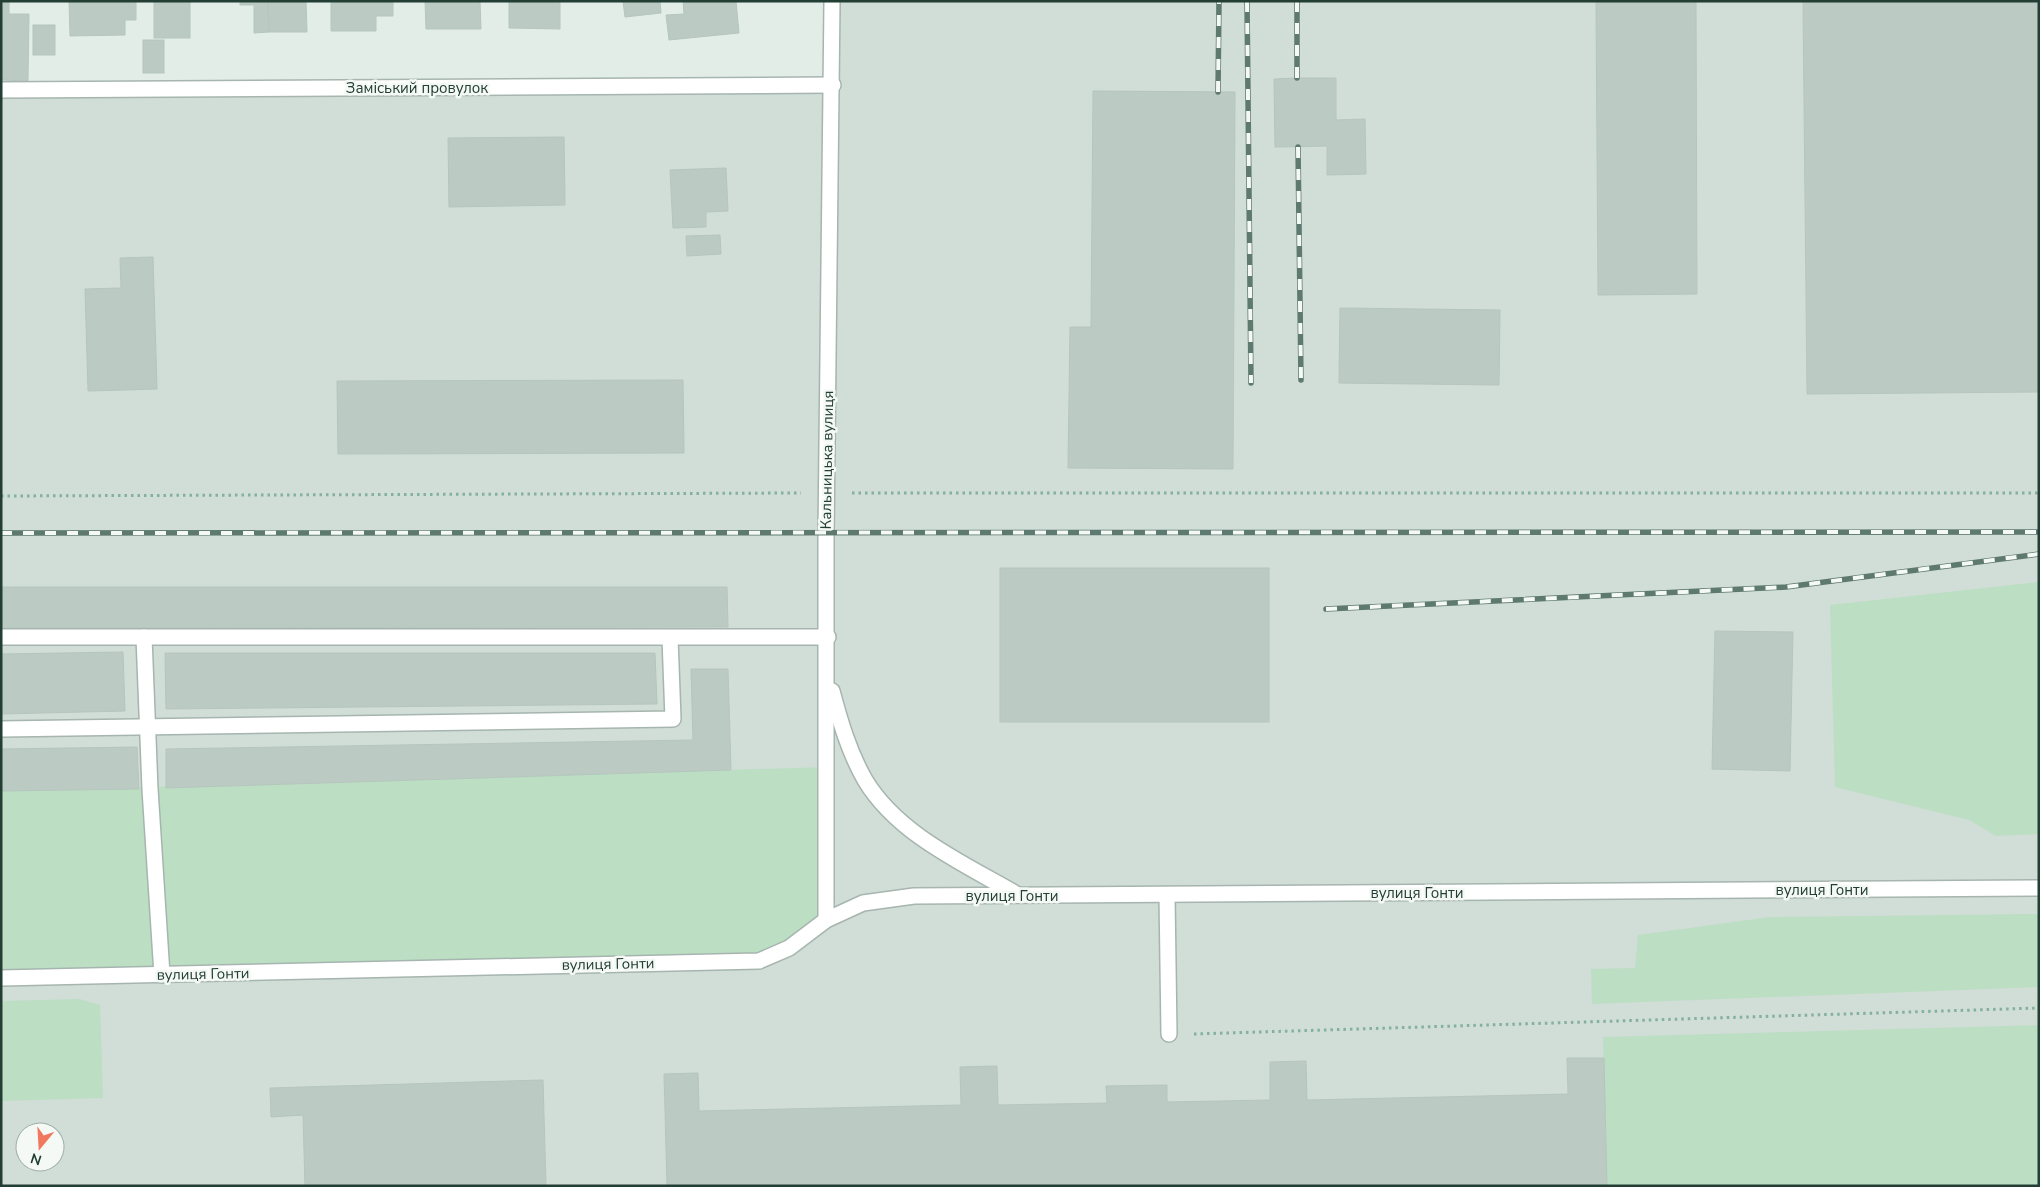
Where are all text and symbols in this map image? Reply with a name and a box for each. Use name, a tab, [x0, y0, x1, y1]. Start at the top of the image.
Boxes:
street label: Заміський провулок	[346, 78, 488, 98]
street label: Кальницька вулиця	[816, 390, 838, 530]
street label: вулиця Гонти	[1776, 880, 1868, 900]
street label: вулиця Гонти	[1371, 883, 1463, 903]
street label: вулиця Гонти	[966, 886, 1058, 906]
street label: вулиця Гонти	[561, 953, 655, 975]
street label: вулиця Гонти	[156, 963, 250, 985]
north arrow	[15, 1122, 65, 1172]
text: N	[28, 1148, 44, 1170]

